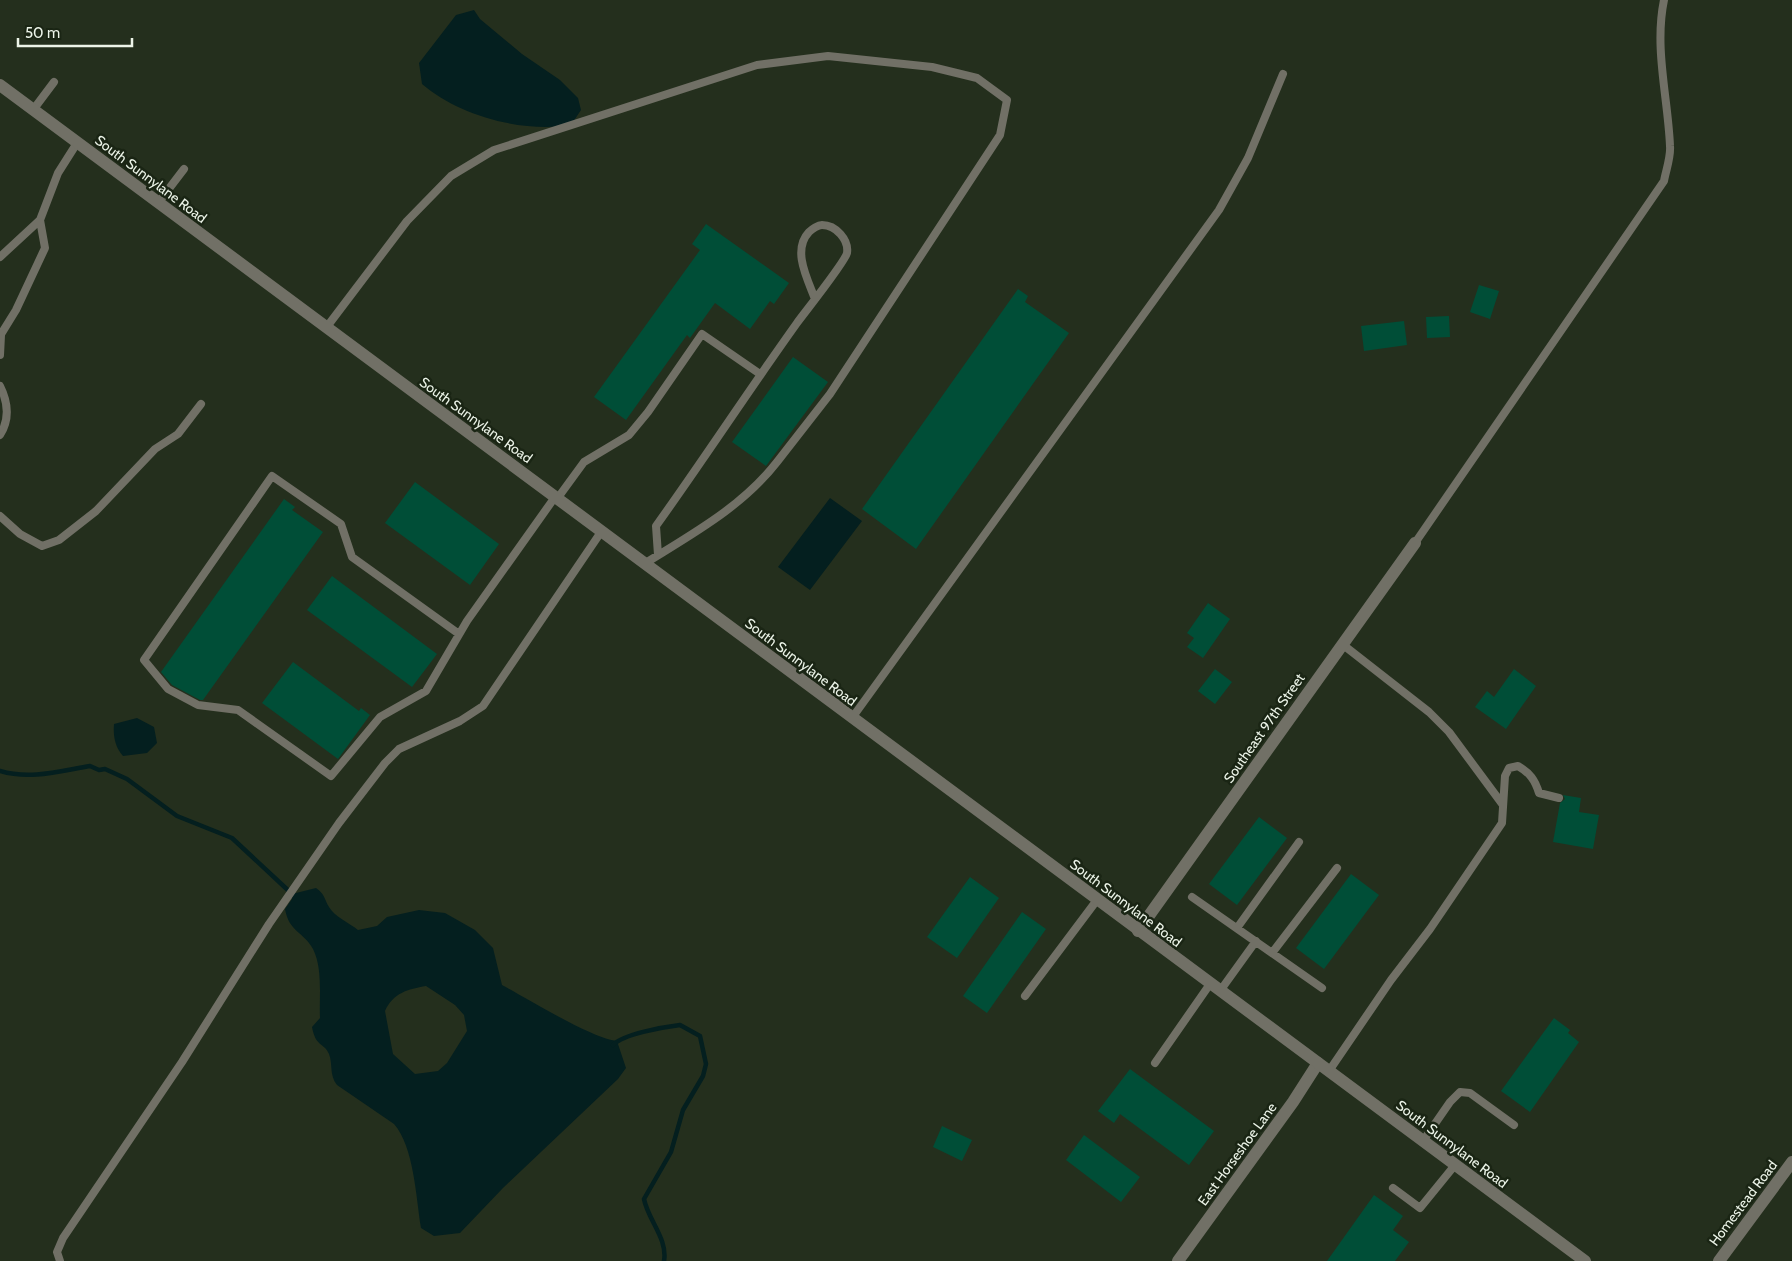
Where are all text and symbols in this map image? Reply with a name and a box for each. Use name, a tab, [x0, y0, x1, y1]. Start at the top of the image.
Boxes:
scale bar	[18, 15, 131, 47]
text: 50 m	[25, 24, 60, 42]
street label: South Sunnylane Road	[92, 131, 210, 227]
street label: South Sunnylane Road	[416, 373, 536, 467]
street label: South Sunnylane Road	[742, 614, 860, 710]
street label: Southeast 97th Street	[1219, 670, 1309, 786]
street label: South Sunnylane Road	[1067, 855, 1185, 951]
street label: South Sunnylane Road	[1393, 1096, 1511, 1192]
street label: East Horseshoe Lane	[1194, 1099, 1280, 1209]
street label: Homestead Road	[1705, 1157, 1781, 1249]

